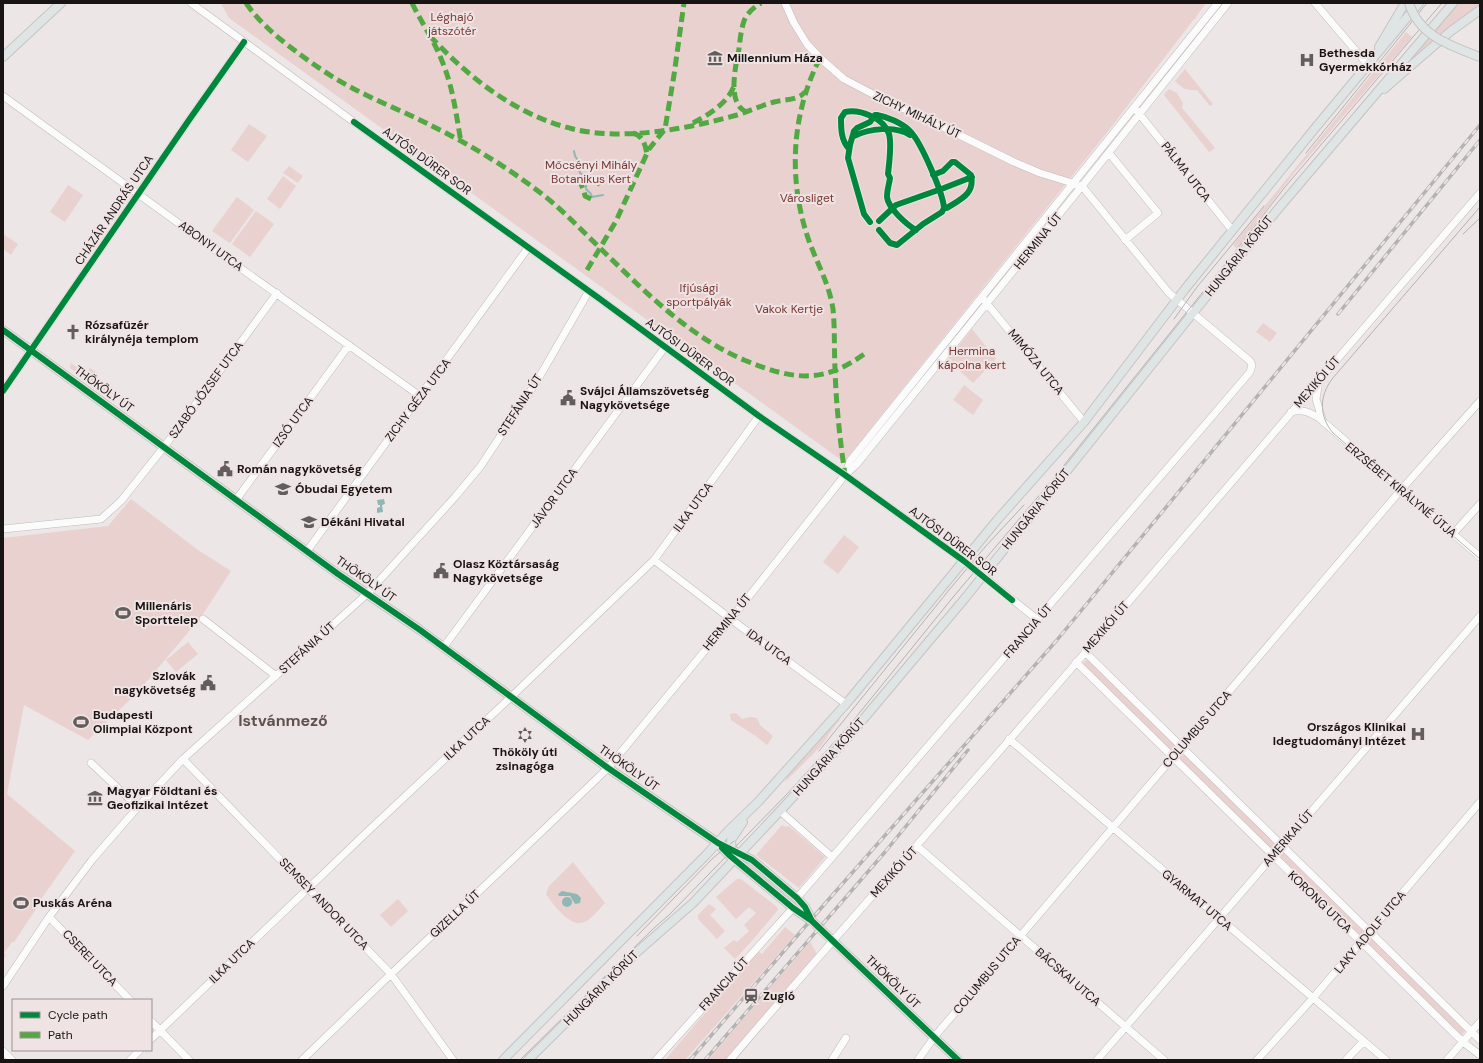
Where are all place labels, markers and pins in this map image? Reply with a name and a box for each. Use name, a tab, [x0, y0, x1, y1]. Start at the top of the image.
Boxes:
place label: Bethesda Gyermekkórház	[1319, 45, 1412, 75]
museum icon: Millennium Háza	[706, 49, 724, 67]
place label: Millennium Háza	[727, 50, 823, 66]
hospital icon: Bethesda Gyermekkórház	[1298, 51, 1316, 69]
place label: Rózsafüzér királynéja templom	[85, 317, 199, 347]
church icon: Rózsafüzér királynéja templom	[64, 323, 82, 341]
place label: Svájci Államszövetség Nagykövetsége	[580, 383, 709, 413]
public building icon: Svájci Államszövetség Nagykövetsége	[559, 389, 577, 407]
public building icon: Román nagykövetség	[216, 460, 234, 478]
place label: Román nagykövetség	[237, 461, 362, 477]
school or university icon: Óbudai Egyetem	[274, 480, 292, 498]
place label: Óbudai Egyetem	[295, 481, 392, 497]
school or university icon: Dékáni Hivatal	[300, 513, 318, 531]
place label: Dékáni Hivatal	[321, 514, 405, 530]
place label: Olasz Köztársaság Nagykövetsége	[453, 556, 559, 586]
public building icon: Olasz Köztársaság Nagykövetsége	[432, 562, 450, 580]
place label: Millenáris Sporttelep	[135, 598, 198, 628]
sports icon: Millenáris Sporttelep	[114, 604, 132, 622]
place label: Szlovák nagykövetség	[114, 668, 196, 698]
public building icon: Szlovák nagykövetség	[199, 674, 217, 692]
place label: Budapesti Olimpiai Központ	[93, 707, 193, 737]
sports icon: Budapesti Olimpiai Központ	[72, 713, 90, 731]
place label: Országos Klinikai Idegtudományi Intézet	[1273, 719, 1406, 749]
hospital icon: Országos Klinikai Idegtudományi Intézet	[1409, 725, 1427, 743]
synagogue icon: Thököly úti zsinagóga	[516, 726, 534, 744]
place label: Thököly úti zsinagóga	[493, 744, 557, 774]
place label: Magyar Földtani és Geofizikai Intézet	[107, 783, 217, 813]
museum icon: Magyar Földtani és Geofizikai Intézet	[86, 789, 104, 807]
sports icon: Puskás Aréna	[12, 894, 30, 912]
place label: Puskás Aréna	[33, 895, 112, 911]
station icon: Zugló	[742, 987, 760, 1005]
place label: Zugló	[763, 988, 795, 1004]

